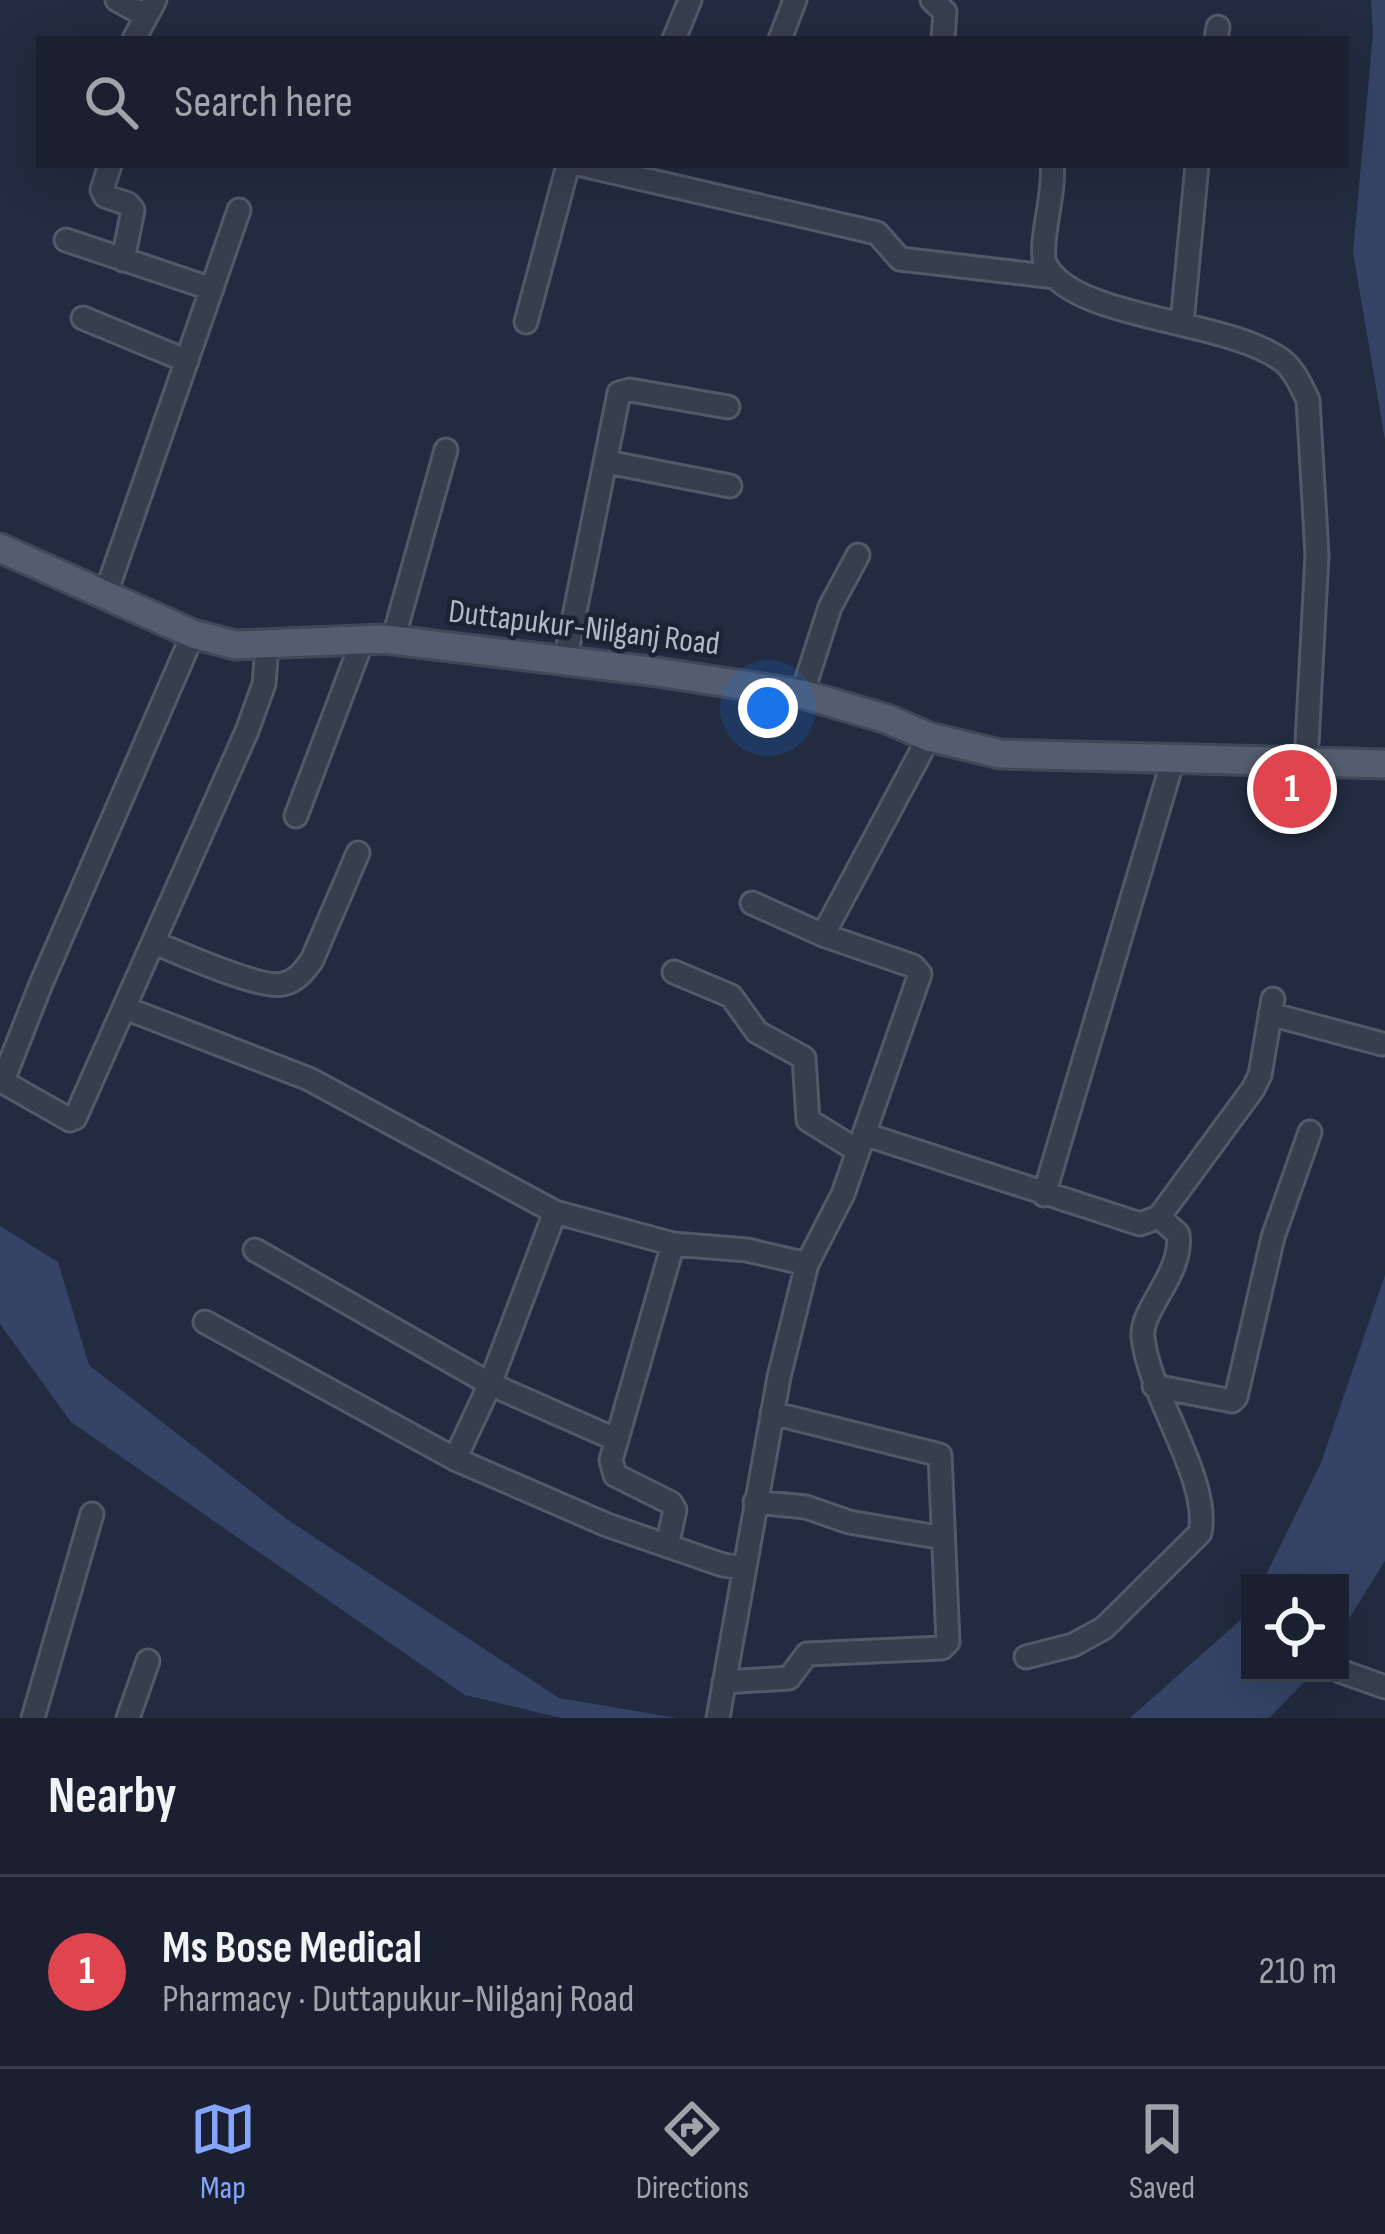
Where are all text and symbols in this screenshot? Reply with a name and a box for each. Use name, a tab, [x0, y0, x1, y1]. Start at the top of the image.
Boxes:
search box	[36, 36, 1349, 168]
icon: search	[78, 69, 144, 135]
text: Search here	[174, 75, 353, 130]
street label: Duttapukur-Nilganj Road	[446, 592, 722, 664]
your location	[738, 678, 798, 738]
pin: 1	[1253, 744, 1331, 834]
map controls	[1241, 1574, 1349, 1682]
button: locate	[1241, 1574, 1349, 1682]
text: Nearby	[48, 1766, 177, 1827]
text: Ms Bose Medical	[162, 1921, 422, 1976]
text: 1	[79, 1948, 95, 1995]
text: 210 m	[1259, 1948, 1337, 1995]
text: Pharmacy · Duttapukur-Nilganj Road	[162, 1976, 634, 2023]
tab: Map	[190, 2096, 256, 2208]
tab: Directions	[636, 2096, 749, 2208]
tab: Saved	[1129, 2096, 1195, 2208]

